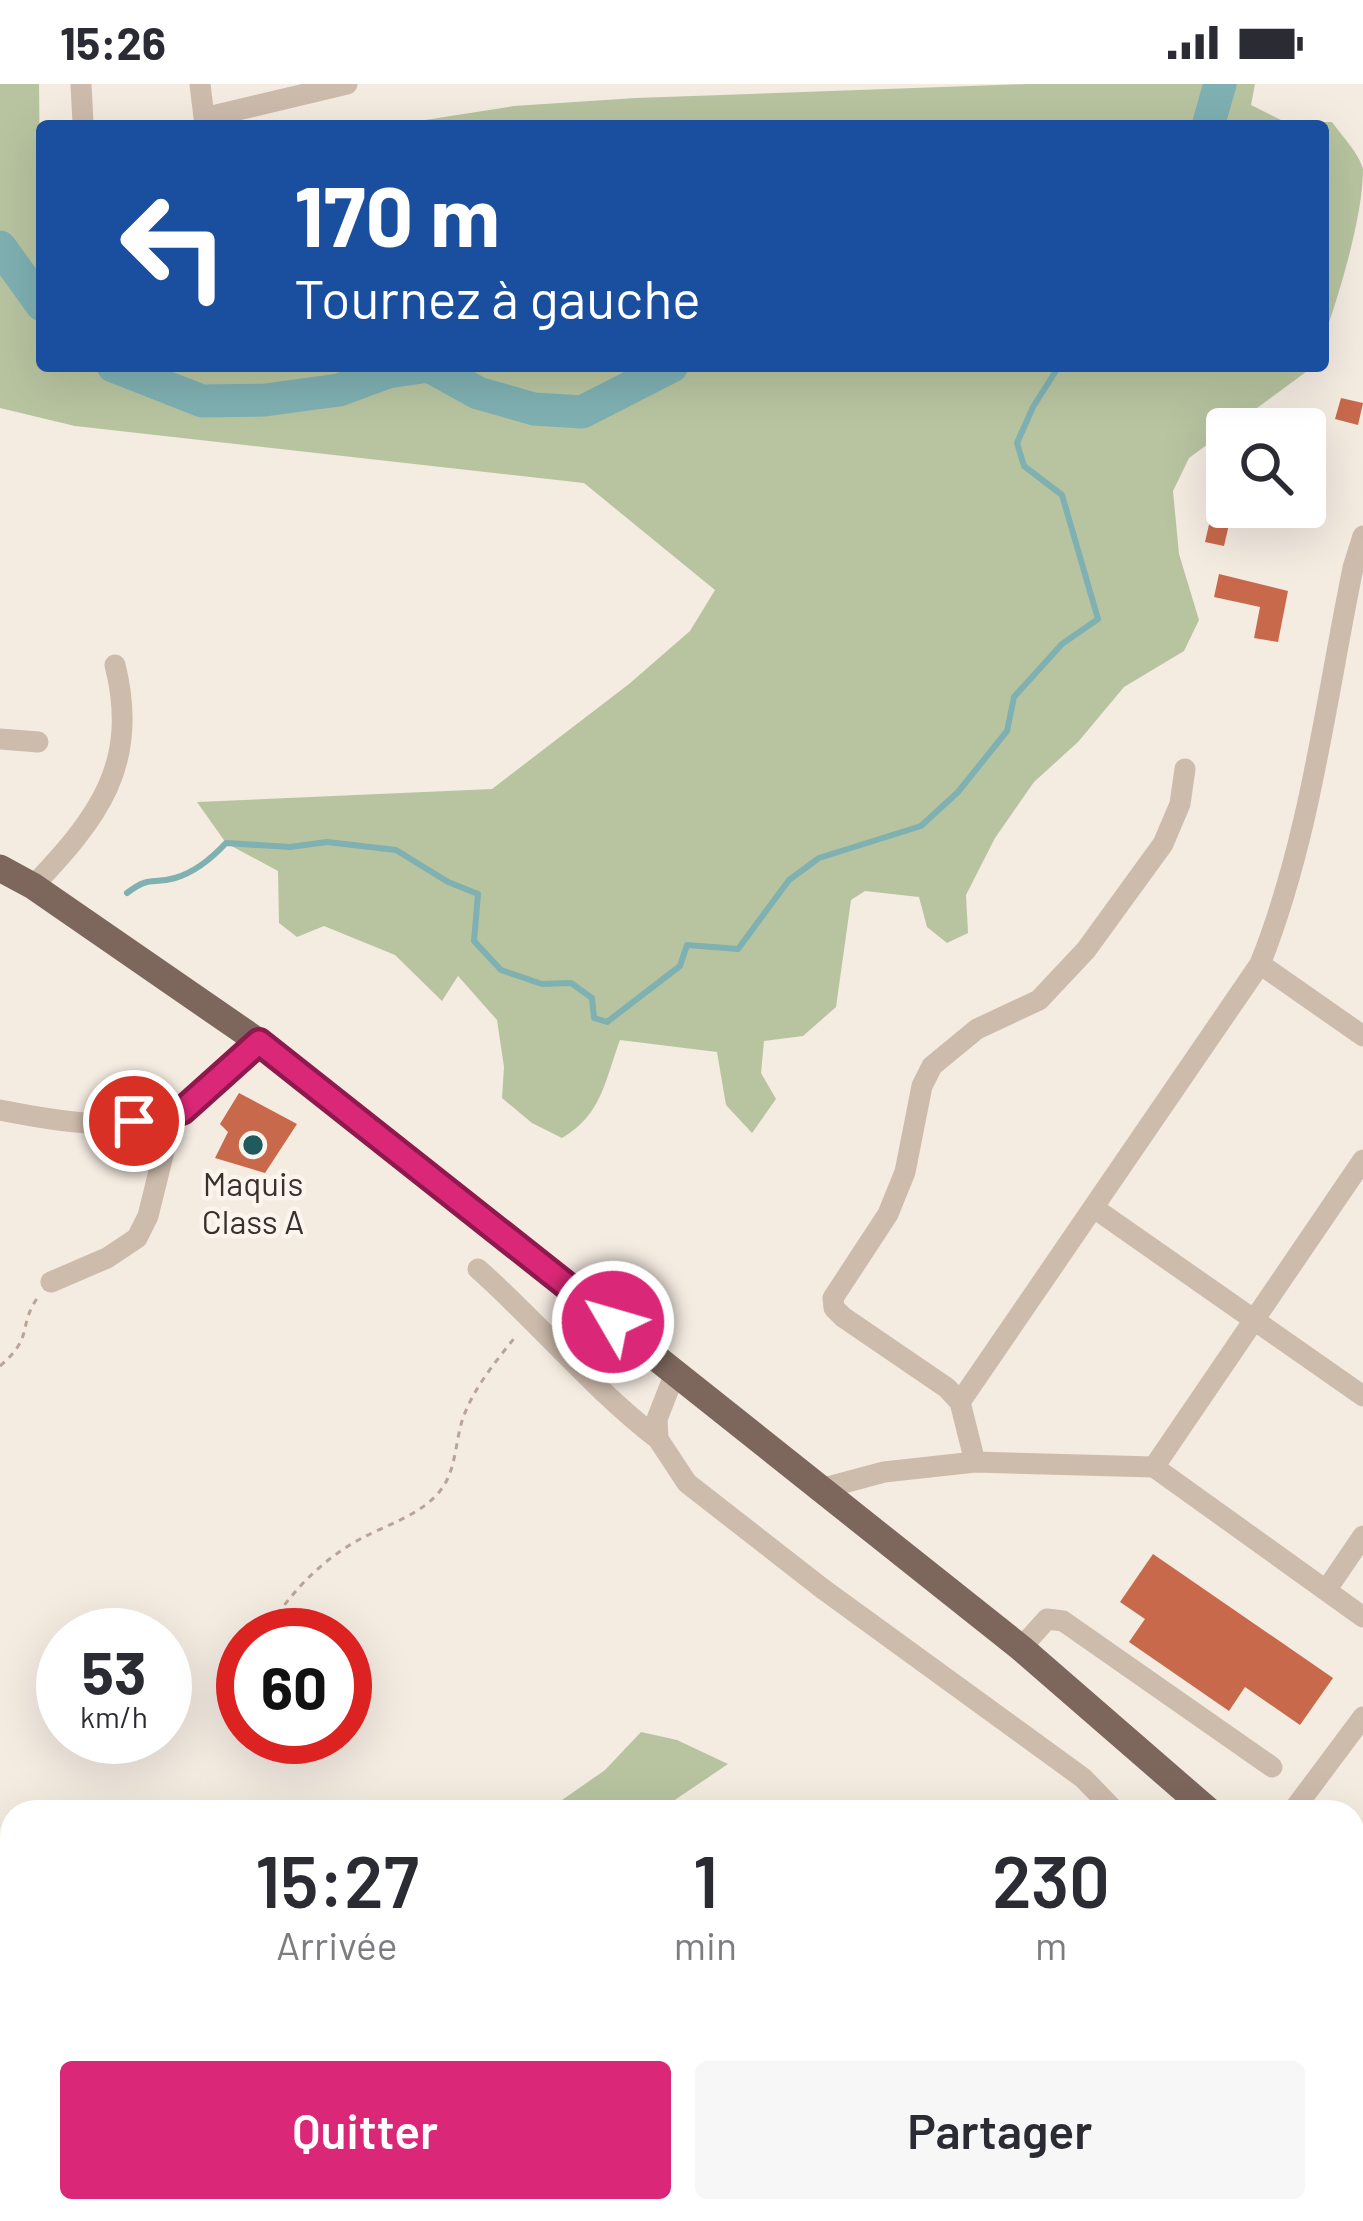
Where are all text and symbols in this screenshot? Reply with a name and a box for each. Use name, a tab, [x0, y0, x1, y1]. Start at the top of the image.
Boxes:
text: 15:26	[60, 15, 166, 69]
text: 170 m	[294, 163, 500, 264]
icon: left	[96, 168, 252, 324]
text: Tournez à gauche	[294, 265, 701, 330]
map controls	[1206, 408, 1326, 528]
button: search	[1206, 408, 1326, 528]
pin	[83, 1070, 185, 1172]
icon: arrive	[101, 1088, 167, 1154]
marker: Maquis Class A	[240, 1132, 266, 1158]
place label: Maquis Class A	[202, 1163, 304, 1241]
position arrow	[550, 1259, 676, 1385]
speed limit sign: 60	[216, 1608, 372, 1764]
text: 53	[82, 1635, 146, 1707]
text: km/h	[80, 1698, 148, 1734]
text: 15:27	[255, 1836, 419, 1922]
text: 1	[693, 1836, 718, 1922]
text: 230	[992, 1836, 1110, 1922]
text: Arrivée	[276, 1921, 398, 1968]
text: min	[674, 1921, 737, 1968]
text: m	[1035, 1921, 1067, 1968]
button: Quitter	[60, 2061, 671, 2199]
button: Partager	[695, 2061, 1305, 2199]

